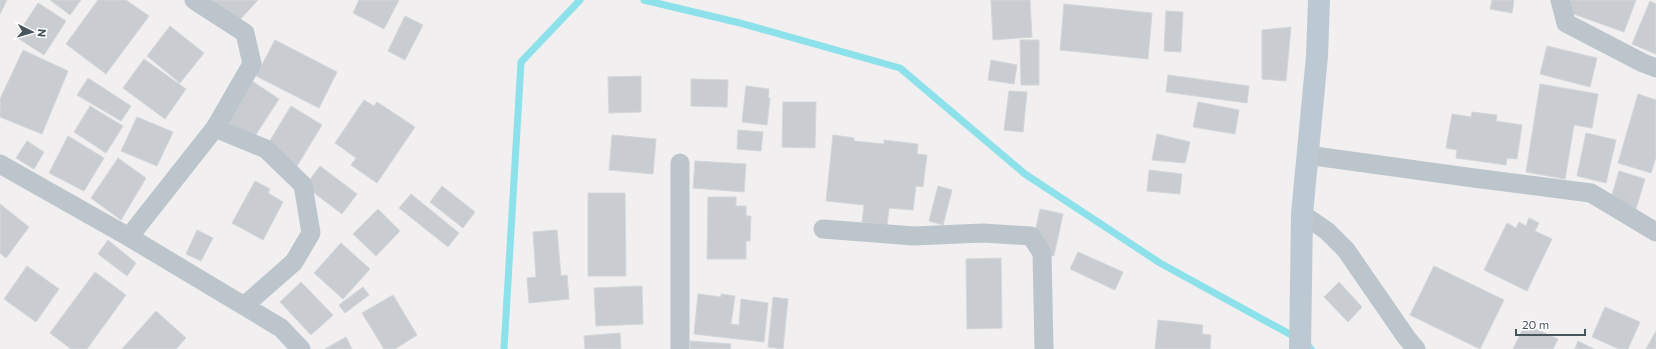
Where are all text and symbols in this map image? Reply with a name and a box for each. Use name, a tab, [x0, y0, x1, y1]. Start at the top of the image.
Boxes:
north arrow	[12, 12, 52, 52]
text: N	[36, 28, 49, 38]
scale bar	[1516, 311, 1585, 337]
text: 20 m	[1522, 317, 1549, 331]

